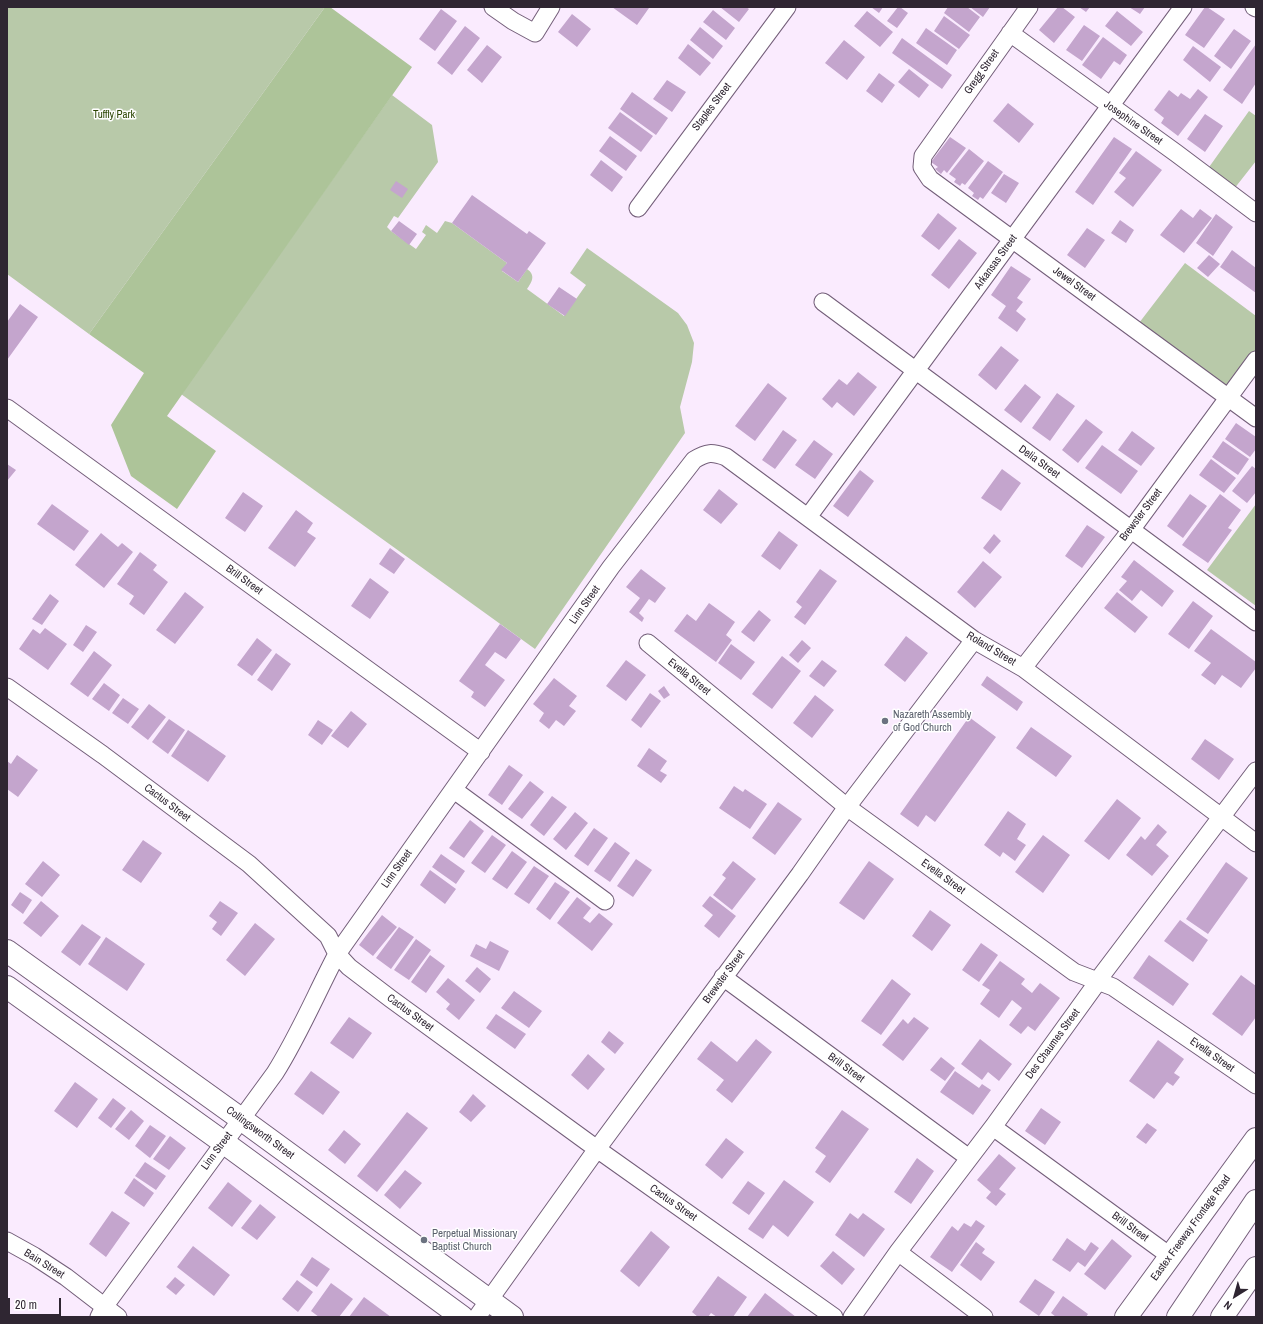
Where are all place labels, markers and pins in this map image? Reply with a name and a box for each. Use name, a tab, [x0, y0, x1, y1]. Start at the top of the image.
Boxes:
place label: Nazareth Assembly of God Church	[893, 708, 971, 734]
marker: Nazareth Assembly of God Church	[880, 716, 890, 726]
place label: Perpetual Missionary Baptist Church	[432, 1227, 517, 1253]
marker: Perpetual Missionary Baptist Church	[419, 1235, 429, 1245]

